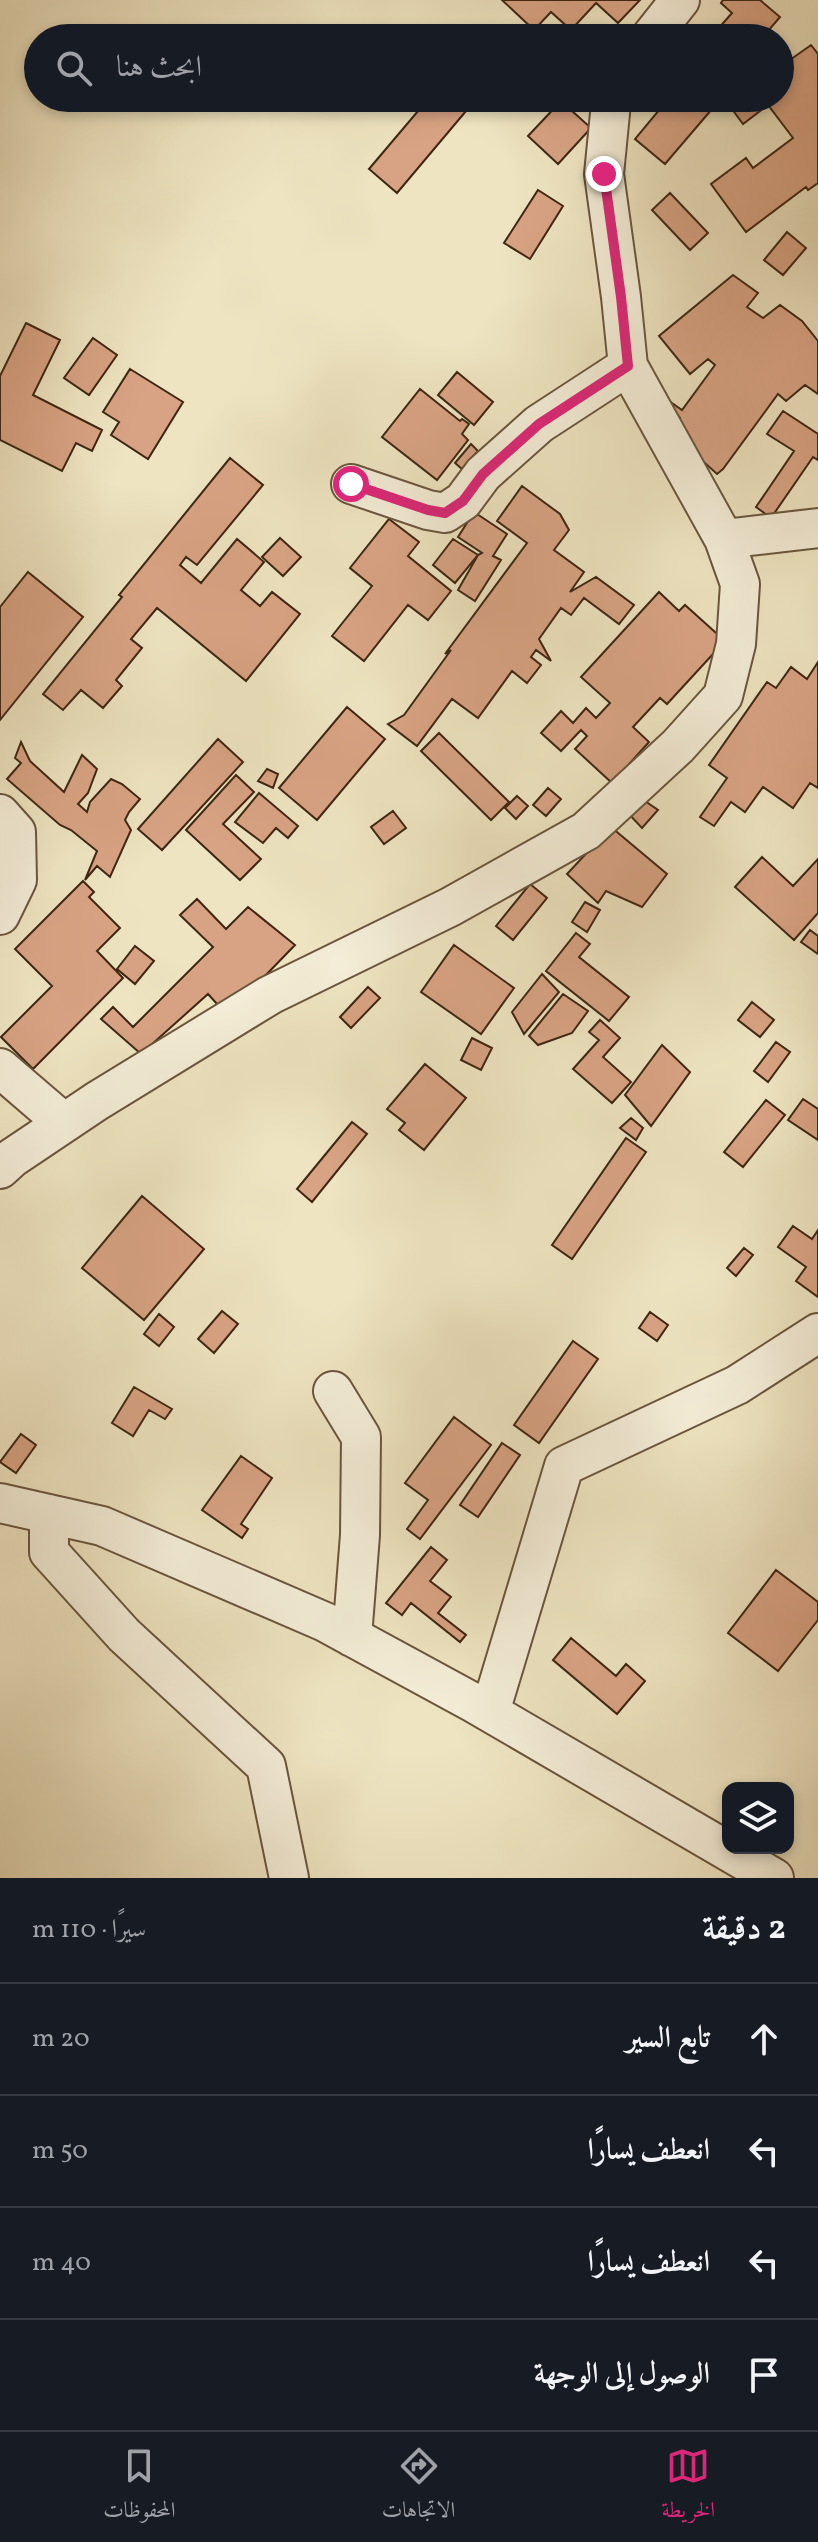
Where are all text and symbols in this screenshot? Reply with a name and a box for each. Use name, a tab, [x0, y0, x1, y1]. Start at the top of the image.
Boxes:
search box	[24, 24, 794, 112]
icon: search	[52, 46, 96, 90]
text: ابحث هنا	[116, 47, 202, 89]
route end	[586, 156, 622, 192]
route start	[333, 466, 369, 502]
map controls	[722, 1782, 794, 1854]
button: layers	[722, 1782, 794, 1854]
text: 2 دقيقة	[702, 1906, 786, 1953]
text: سيرًا · 110 m	[32, 1912, 146, 1948]
icon: ahead	[742, 2017, 786, 2061]
text: تابع السير	[626, 2018, 710, 2060]
text: 20 m	[32, 2021, 90, 2057]
icon: left	[742, 2129, 786, 2173]
text: انعطف يسارًا	[587, 2130, 710, 2172]
text: 50 m	[32, 2133, 88, 2169]
icon: left	[742, 2241, 786, 2285]
text: انعطف يسارًا	[587, 2242, 710, 2284]
text: 40 m	[32, 2245, 91, 2281]
icon: arrive	[742, 2353, 786, 2397]
text: الوصول إلى الوجهة	[534, 2354, 710, 2396]
tab: المحفوظات	[103, 2444, 176, 2531]
tab: الاتجاهات	[382, 2444, 455, 2531]
tab: الخريطة	[661, 2444, 715, 2531]

